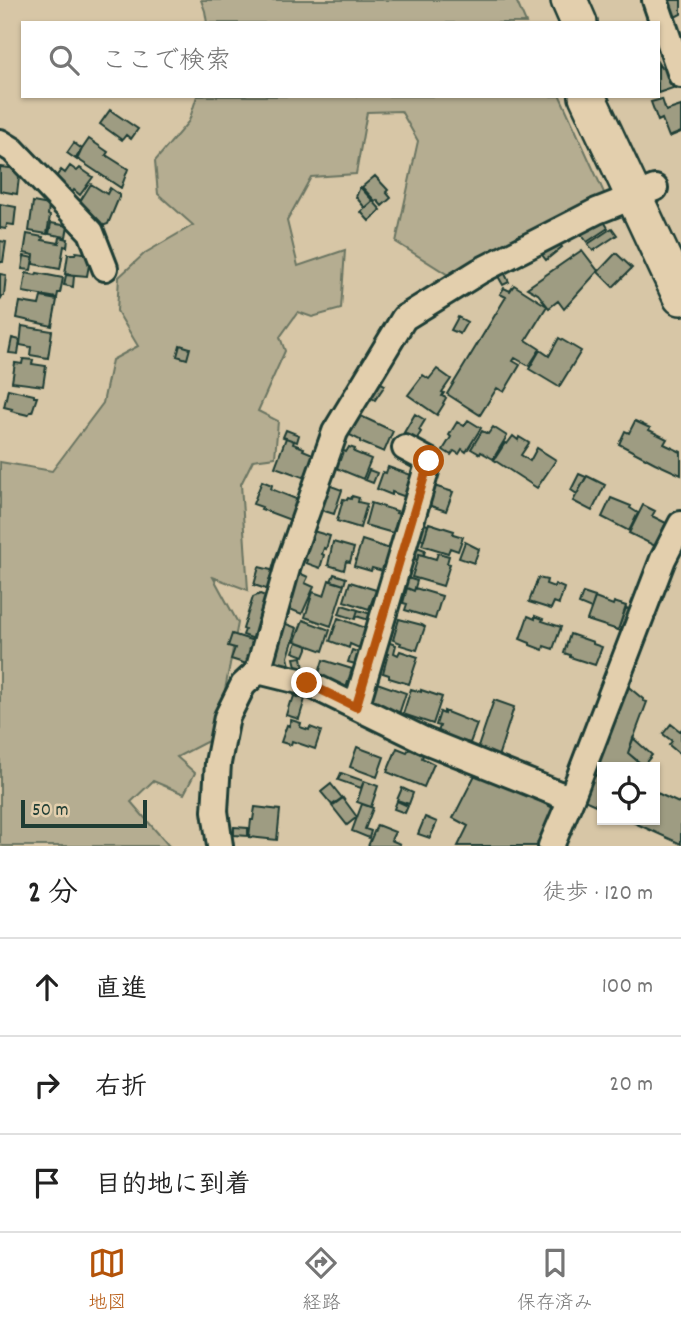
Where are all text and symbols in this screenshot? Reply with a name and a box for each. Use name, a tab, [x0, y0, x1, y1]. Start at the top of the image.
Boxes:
search box	[21, 21, 660, 98]
icon: search	[45, 41, 83, 79]
text: ここで検索	[101, 44, 231, 81]
route start	[413, 445, 444, 476]
route end	[291, 667, 322, 698]
map controls	[597, 762, 660, 825]
button: locate	[597, 762, 660, 825]
scale bar	[21, 797, 147, 829]
text: 50 m	[32, 798, 69, 825]
text: 2 分	[28, 874, 78, 917]
text: 徒歩 · 120 m	[543, 878, 653, 911]
icon: ahead	[28, 968, 66, 1006]
text: 100 m	[602, 971, 653, 1004]
text: 直進	[95, 972, 147, 1009]
icon: right	[28, 1066, 66, 1104]
text: 20 m	[609, 1069, 653, 1102]
text: 右折	[95, 1070, 147, 1107]
icon: arrive	[28, 1164, 66, 1202]
text: 目的地に到着	[95, 1168, 251, 1205]
tab: 地図	[88, 1244, 126, 1318]
tab: 経路	[302, 1244, 341, 1318]
tab: 保存済み	[517, 1244, 593, 1318]

